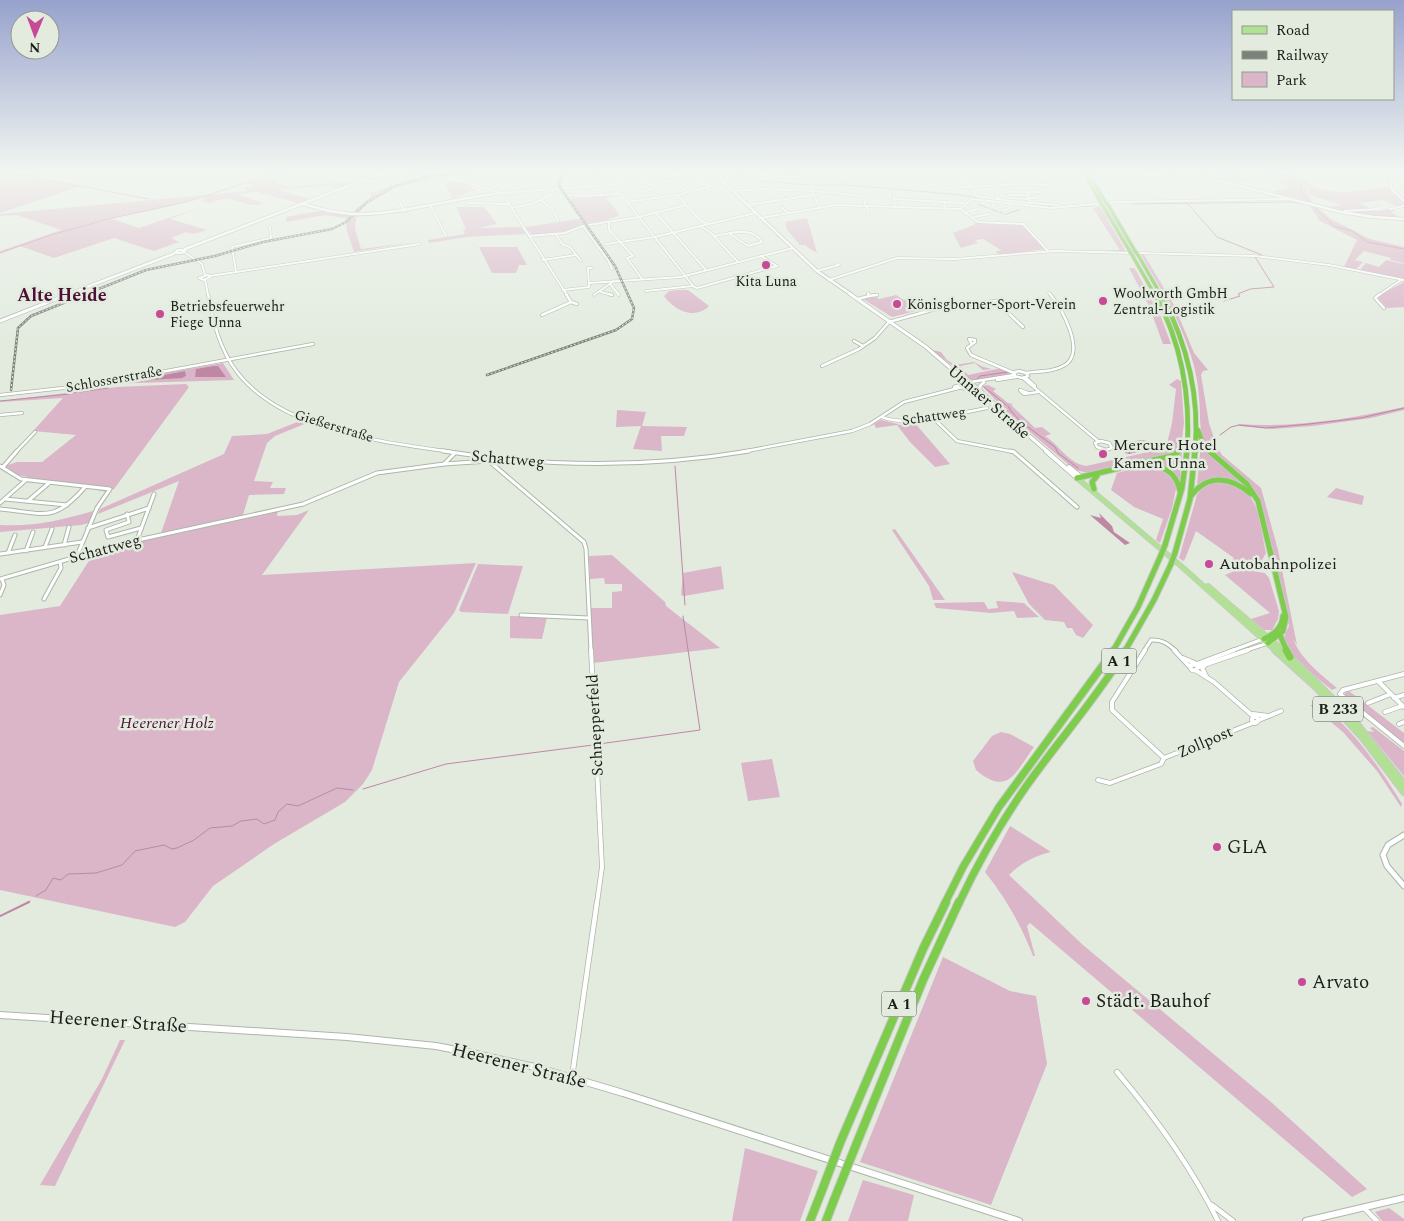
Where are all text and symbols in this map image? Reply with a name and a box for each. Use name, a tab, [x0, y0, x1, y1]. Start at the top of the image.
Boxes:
north arrow	[10, 10, 60, 60]
legend	[1232, 10, 1394, 100]
text: Road	[1276, 19, 1310, 42]
text: N	[29, 37, 41, 58]
text: Railway	[1276, 44, 1329, 67]
text: Park	[1276, 69, 1307, 92]
marker: Kita Luna	[760, 259, 772, 271]
place label: Kita Luna	[735, 271, 797, 292]
district label: Alte Heide	[17, 282, 107, 309]
place label: Woolworth GmbH Zentral-Logistik	[1113, 283, 1228, 320]
place label: Könisgborner-Sport-Verein	[907, 294, 1076, 315]
marker: Woolworth GmbH Zentral-Logistik	[1097, 295, 1109, 307]
place label: Betriebsfeuerwehr Fiege Unna	[170, 296, 285, 333]
marker: Könisgborner-Sport-Verein	[891, 298, 903, 310]
marker: Betriebsfeuerwehr Fiege Unna	[154, 308, 166, 320]
street label: Unnaer Straße	[942, 359, 1036, 445]
street label: Schlosserstraße	[64, 360, 164, 398]
street label: Schattweg	[901, 401, 967, 431]
street label: Gießerstraße	[292, 404, 376, 448]
place label: Mercure Hotel Kamen Unna	[1113, 433, 1217, 475]
street label: Schattweg	[470, 444, 546, 474]
marker: Mercure Hotel Kamen Unna	[1097, 448, 1109, 460]
street label: Schattweg	[66, 528, 144, 570]
place label: Autobahnpolizei	[1219, 552, 1337, 576]
marker: Autobahnpolizei	[1203, 558, 1215, 570]
road number: A 1	[1102, 648, 1136, 674]
street label: Schnepperfeld	[580, 673, 610, 777]
road number: B 233	[1313, 696, 1363, 722]
park label: Heerener Holz	[120, 711, 214, 735]
street label: Zollpost	[1173, 719, 1237, 764]
place label: GLA	[1227, 833, 1267, 862]
marker: GLA	[1211, 841, 1223, 853]
place label: Arvato	[1312, 968, 1369, 997]
marker: Arvato	[1296, 976, 1308, 988]
place label: Städt. Bauhof	[1096, 987, 1211, 1016]
road number: A 1	[882, 992, 916, 1016]
marker: Städt. Bauhof	[1080, 995, 1092, 1007]
street label: Heerener Straße	[48, 1003, 188, 1041]
street label: Heerener Straße	[449, 1035, 589, 1097]

